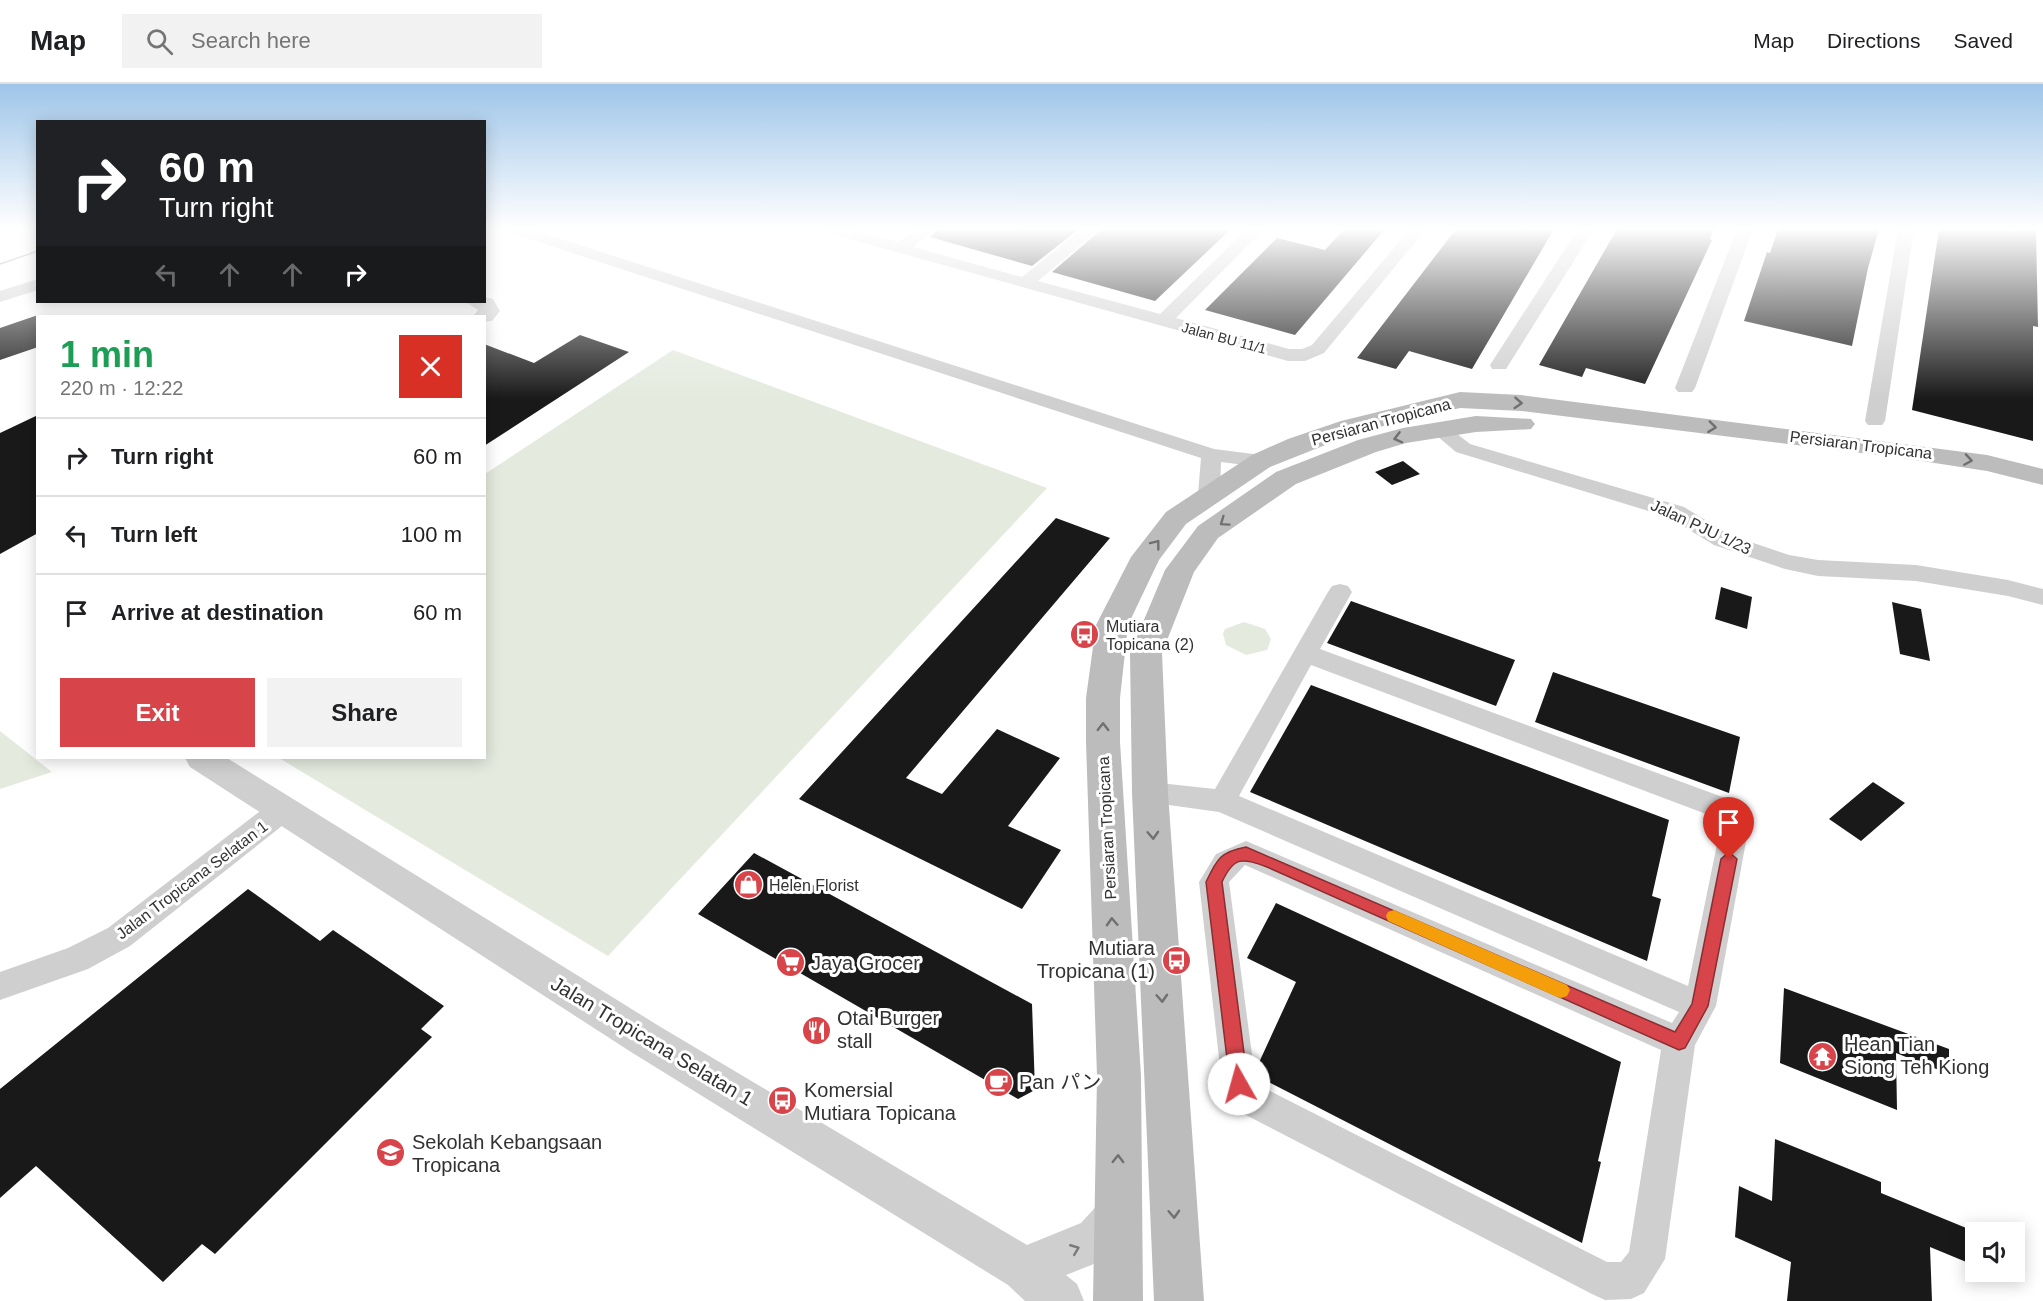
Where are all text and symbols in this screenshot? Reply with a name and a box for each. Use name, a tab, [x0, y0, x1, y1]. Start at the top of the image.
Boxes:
search box	[122, 14, 542, 68]
text: Map	[30, 25, 86, 56]
icon: search	[143, 25, 176, 58]
text: Search here	[191, 28, 311, 53]
text: Map	[1753, 29, 1794, 52]
text: Directions	[1827, 29, 1920, 52]
text: Saved	[1953, 29, 2013, 52]
icon: right	[60, 144, 138, 222]
text: 60 m	[159, 144, 255, 191]
text: Turn right	[159, 193, 274, 223]
icon: left	[150, 258, 183, 291]
icon: ahead	[213, 258, 246, 291]
icon: ahead	[276, 258, 309, 291]
icon: right	[339, 258, 372, 291]
street label: Jalan BU 11/1	[1180, 319, 1268, 357]
text: 1 min	[60, 334, 154, 375]
button: close	[399, 335, 462, 398]
text: 220 m · 12:22	[60, 377, 183, 399]
street label: Persiaran Tropicana	[1310, 395, 1452, 449]
one-way arrow	[1514, 397, 1523, 410]
one-way arrow	[1707, 420, 1716, 432]
street label: Persiaran Tropicana	[1789, 428, 1933, 462]
one-way arrow	[1393, 431, 1403, 444]
icon: right	[60, 441, 93, 474]
text: Turn right	[111, 444, 213, 469]
text: 60 m	[413, 444, 462, 469]
one-way arrow	[1962, 453, 1972, 466]
street label: Jalan PJU 1/23	[1648, 496, 1754, 558]
one-way arrow	[1219, 515, 1230, 526]
icon: left	[60, 519, 93, 552]
text: Turn left	[111, 522, 197, 547]
text: 100 m	[401, 522, 462, 547]
one-way arrow	[1148, 540, 1159, 551]
icon: arrive	[60, 597, 93, 630]
text: Arrive at destination	[111, 600, 324, 625]
text: 60 m	[413, 600, 462, 625]
place label: Mutiara Topicana (2)	[1106, 618, 1194, 653]
bus stop icon: Mutiara Topicana (2)	[1069, 619, 1101, 651]
button: Exit	[60, 678, 255, 747]
button: Share	[267, 678, 462, 747]
one-way arrow	[1097, 723, 1109, 732]
street label: Persiaran Tropicana	[1095, 756, 1119, 900]
pin	[1703, 797, 1754, 859]
icon: arrive	[1712, 806, 1745, 839]
street label: Jalan Tropicana Selatan 1	[113, 817, 271, 942]
one-way arrow	[1146, 830, 1159, 839]
shop icon: Helen Florist	[732, 869, 764, 901]
place label: Helen Florist	[769, 877, 859, 894]
one-way arrow	[1106, 917, 1119, 926]
place label: Mutiara Tropicana (1)	[1037, 937, 1156, 982]
bus stop icon: Mutiara Tropicana (1)	[1160, 944, 1192, 976]
supermarket icon: Jaya Grocer	[774, 947, 806, 979]
place label: Jaya Grocer	[811, 952, 920, 974]
street label: Jalan Tropicana Selatan 1	[547, 972, 757, 1110]
one-way arrow	[1156, 994, 1169, 1003]
place label: Otai Burger stall	[837, 1007, 940, 1052]
restaurant icon: Otai Burger stall	[800, 1014, 832, 1046]
place label: Hean Tian Siong Teh Kiong	[1844, 1033, 1989, 1078]
temple icon: Hean Tian Siong Teh Kiong	[1807, 1040, 1839, 1072]
position arrow	[1207, 1052, 1271, 1116]
cafe icon: Pan パン	[982, 1066, 1014, 1098]
place label: Pan パン	[1019, 1071, 1101, 1093]
place label: Komersial Mutiara Topicana	[804, 1079, 957, 1124]
bus stop icon: Komersial Mutiara Topicana	[767, 1085, 799, 1117]
place label: Sekolah Kebangsaan Tropicana	[412, 1131, 602, 1176]
school or university icon: Sekolah Kebangsaan Tropicana	[375, 1137, 407, 1169]
one-way arrow	[1112, 1154, 1124, 1163]
one-way arrow	[1168, 1209, 1181, 1218]
map controls	[1965, 1222, 2025, 1282]
button: sound	[1965, 1222, 2025, 1282]
one-way arrow	[1068, 1244, 1079, 1256]

